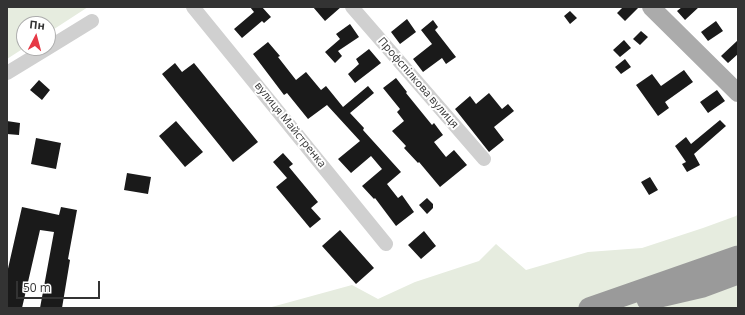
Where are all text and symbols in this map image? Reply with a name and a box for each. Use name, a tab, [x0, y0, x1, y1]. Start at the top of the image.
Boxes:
north arrow	[16, 16, 56, 56]
text: Пн	[29, 16, 46, 33]
street label: Профспілкова вулиця	[375, 35, 461, 131]
street label: вулиця Майстренка	[251, 80, 329, 170]
scale bar	[18, 273, 102, 299]
text: 50 m	[23, 279, 51, 296]

